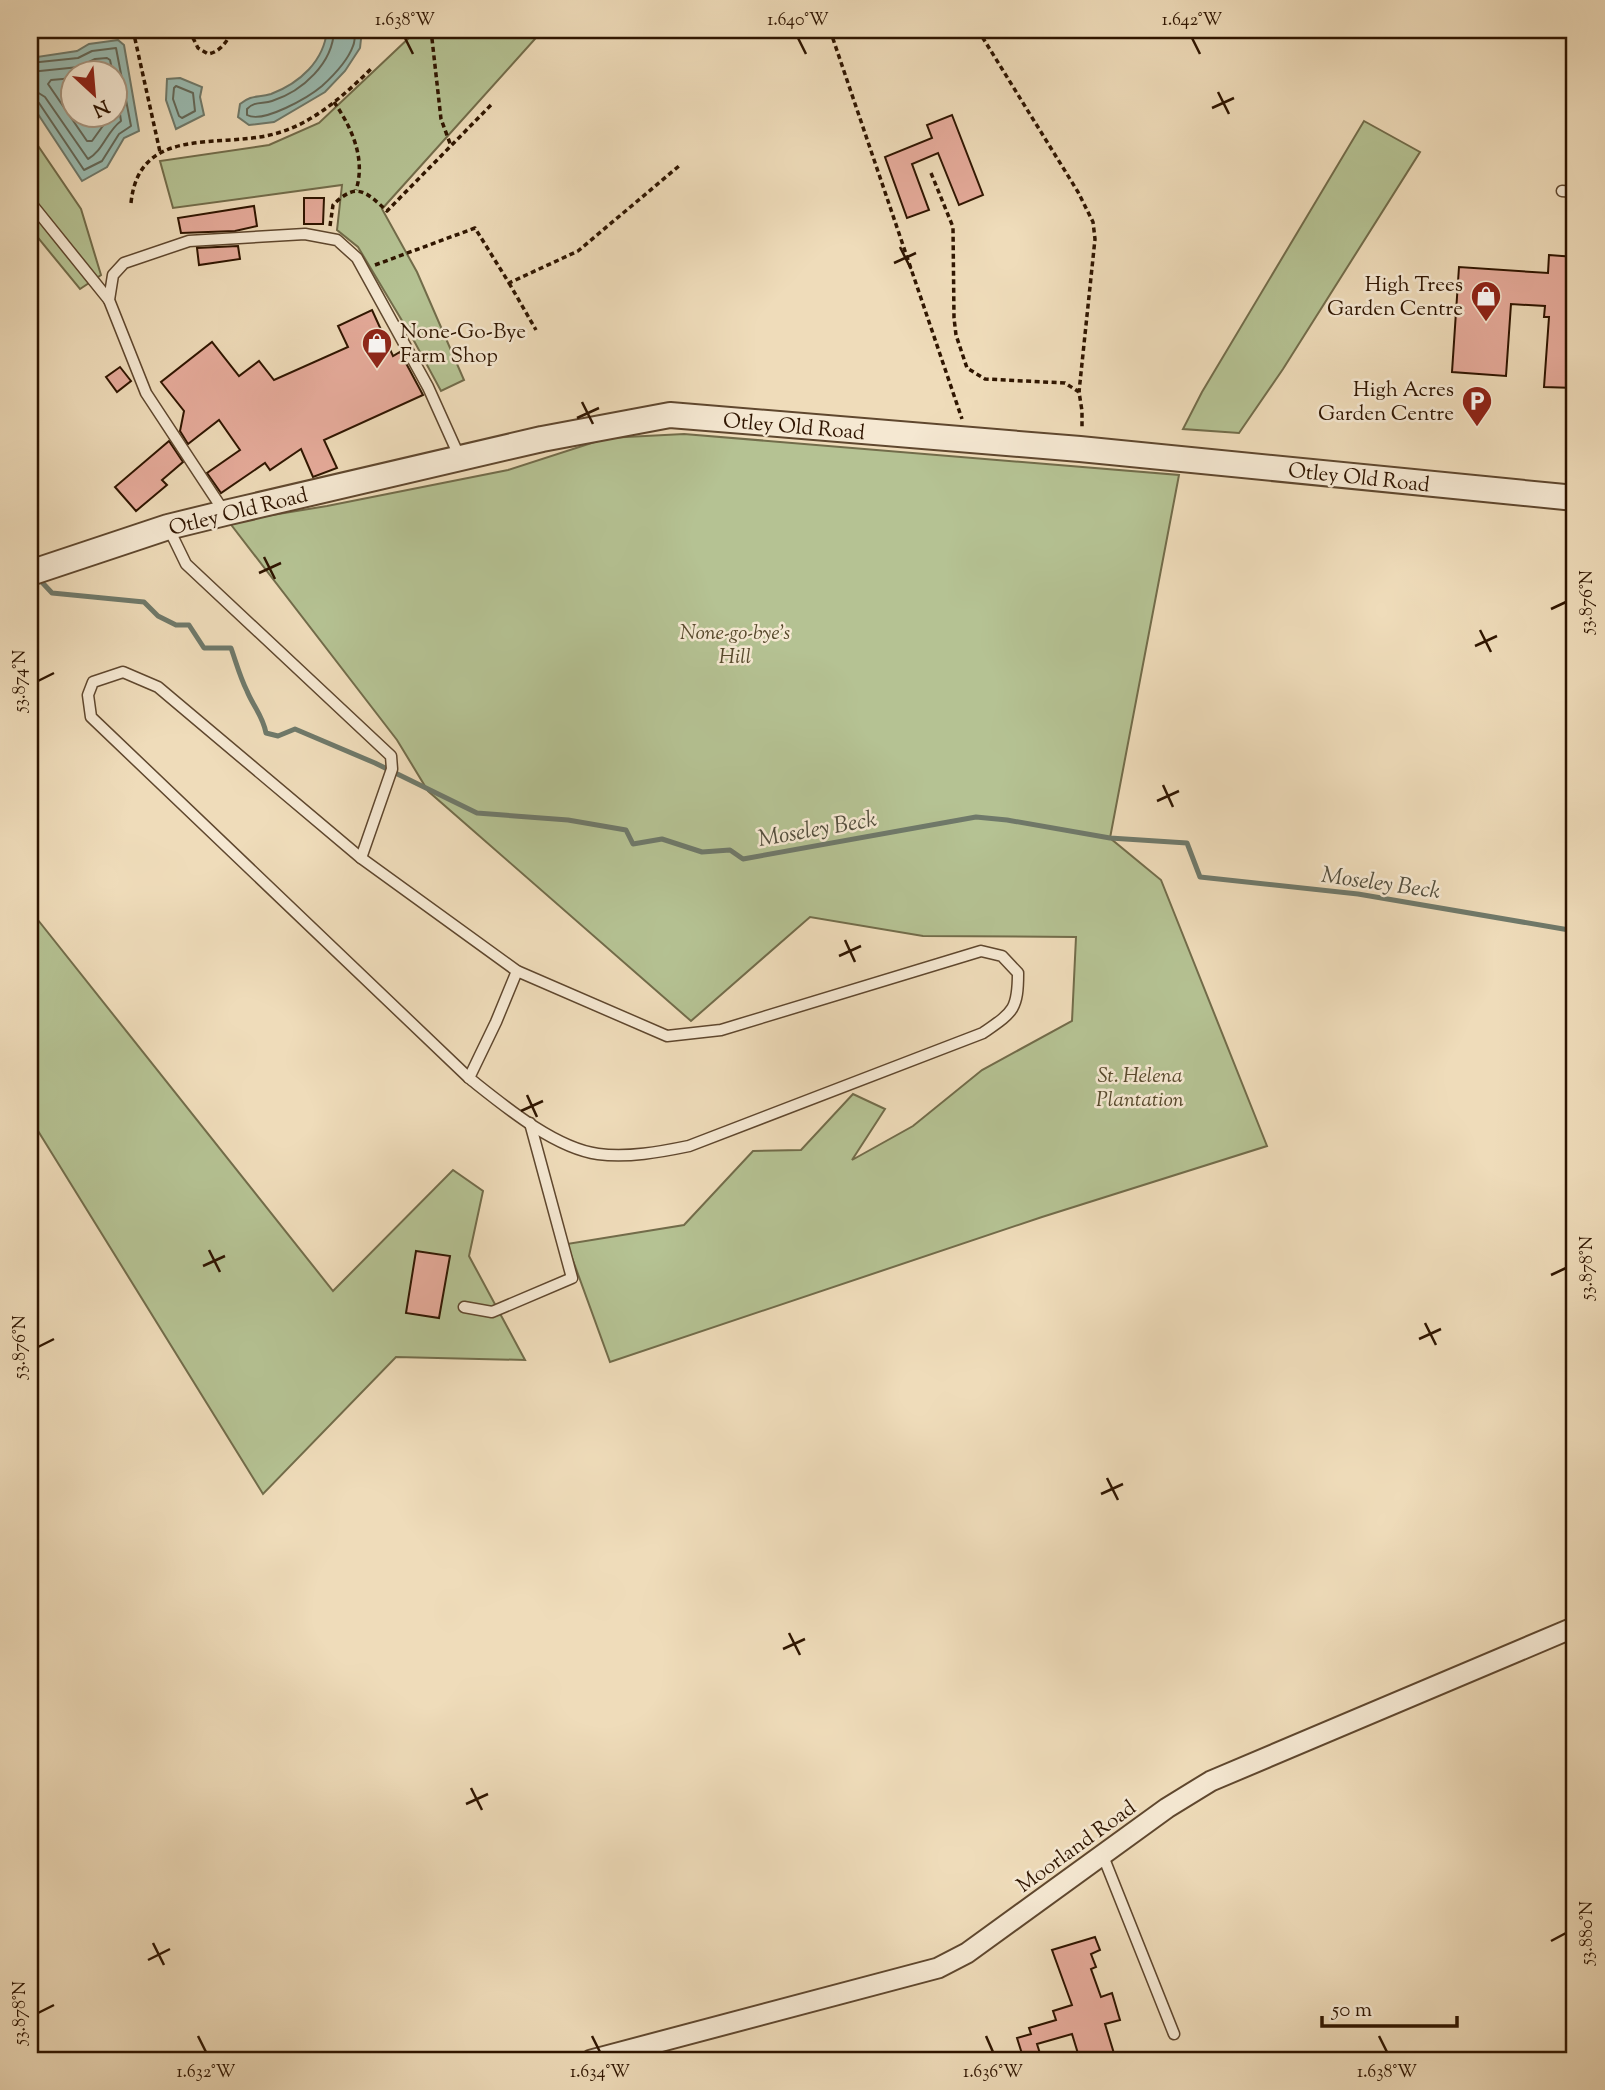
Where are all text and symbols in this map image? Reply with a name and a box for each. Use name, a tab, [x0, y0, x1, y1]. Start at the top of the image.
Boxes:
text: 1.638°W	[375, 8, 435, 34]
text: 1.640°W	[767, 8, 829, 34]
text: 1.642°W	[1162, 8, 1222, 34]
north arrow	[60, 60, 130, 130]
text: N	[88, 92, 113, 122]
place label: High Trees Garden Centre	[1327, 271, 1463, 325]
shop icon: High Trees Garden Centre	[1469, 279, 1503, 323]
place label: None-Go-Bye Farm Shop	[400, 318, 526, 372]
shop icon: None-Go-Bye Farm Shop	[360, 326, 394, 370]
place label: High Acres Garden Centre	[1318, 376, 1454, 430]
parking icon: High Acres Garden Centre	[1460, 384, 1494, 428]
street label: Otley Old Road	[722, 407, 866, 449]
street label: Otley Old Road	[1286, 457, 1431, 501]
street label: Otley Old Road	[166, 481, 311, 545]
text: 53.876°N	[1575, 570, 1601, 635]
park label: None-go-bye's Hill	[680, 619, 790, 673]
text: 53.874°N	[8, 650, 34, 713]
water label: Moseley Beck	[756, 804, 879, 857]
water label: Moseley Beck	[1319, 860, 1442, 909]
park label: St. Helena Plantation	[1096, 1062, 1184, 1116]
text: 53.878°N	[1575, 1236, 1601, 1301]
text: 53.876°N	[8, 1315, 34, 1380]
street label: Moorland Road	[1011, 1794, 1143, 1901]
text: 53.880°N	[1575, 1901, 1601, 1966]
text: 53.878°N	[8, 1981, 34, 2046]
scale bar	[1322, 1985, 1456, 2029]
text: 50 m	[1331, 1996, 1372, 2026]
text: 1.632°W	[176, 2060, 236, 2086]
text: 1.634°W	[570, 2060, 630, 2086]
text: 1.636°W	[963, 2060, 1023, 2086]
text: 1.638°W	[1357, 2060, 1417, 2086]

